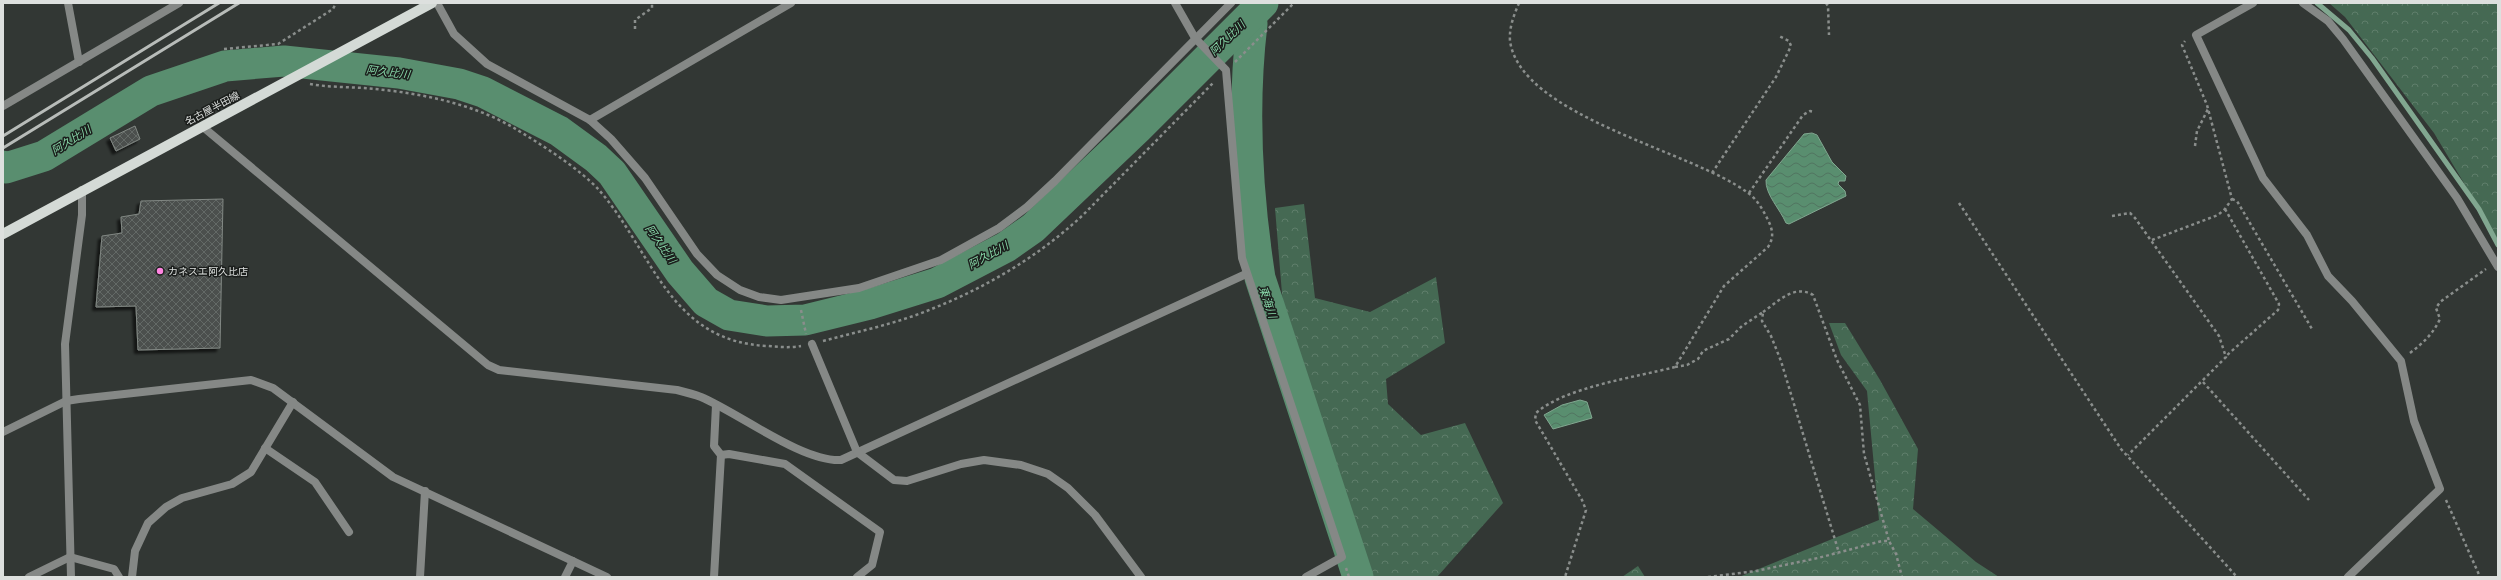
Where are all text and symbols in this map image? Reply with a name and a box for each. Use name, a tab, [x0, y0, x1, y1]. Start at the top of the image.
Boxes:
water label: 阿久比川	[1206, 17, 1248, 58]
water label: 阿久比川	[365, 62, 412, 82]
street label: 名古屋半田線	[183, 89, 242, 128]
water label: 阿久比川	[49, 122, 94, 158]
water label: 阿久比川	[643, 222, 680, 267]
water label: 阿久比川	[965, 238, 1012, 272]
place label: カネスエ阿久比店	[168, 265, 248, 278]
marker: カネスエ阿久比店	[155, 266, 165, 276]
water label: 東海川	[1256, 284, 1280, 321]

